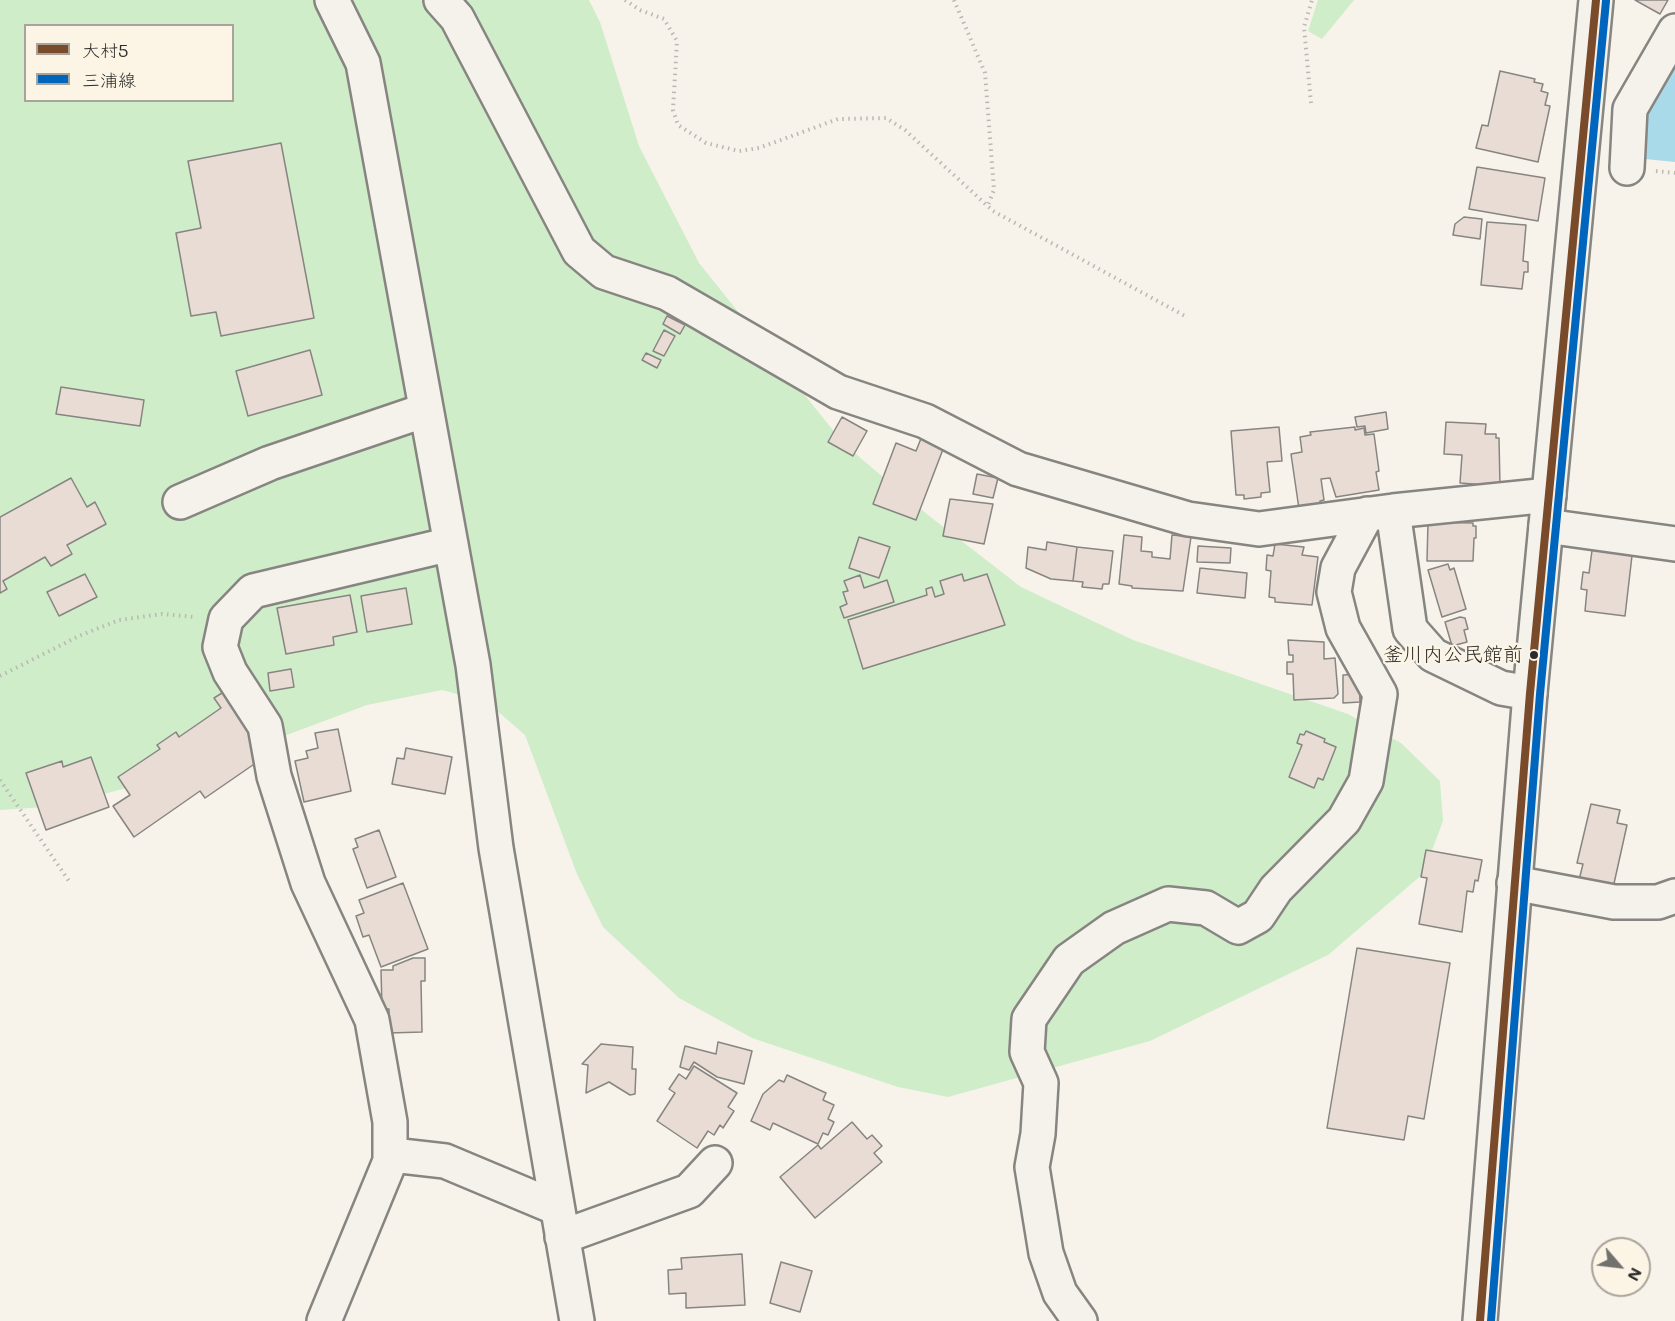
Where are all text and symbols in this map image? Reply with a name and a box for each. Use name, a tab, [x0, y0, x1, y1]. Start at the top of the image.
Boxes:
legend	[24, 24, 234, 102]
text: 大村5	[82, 38, 129, 62]
text: 三浦線	[82, 68, 136, 92]
place label: 釜川内公民館前	[1383, 643, 1523, 667]
marker: 釜川内公民館前	[1528, 649, 1540, 661]
north arrow	[1591, 1237, 1651, 1297]
text: N	[1623, 1264, 1648, 1285]

